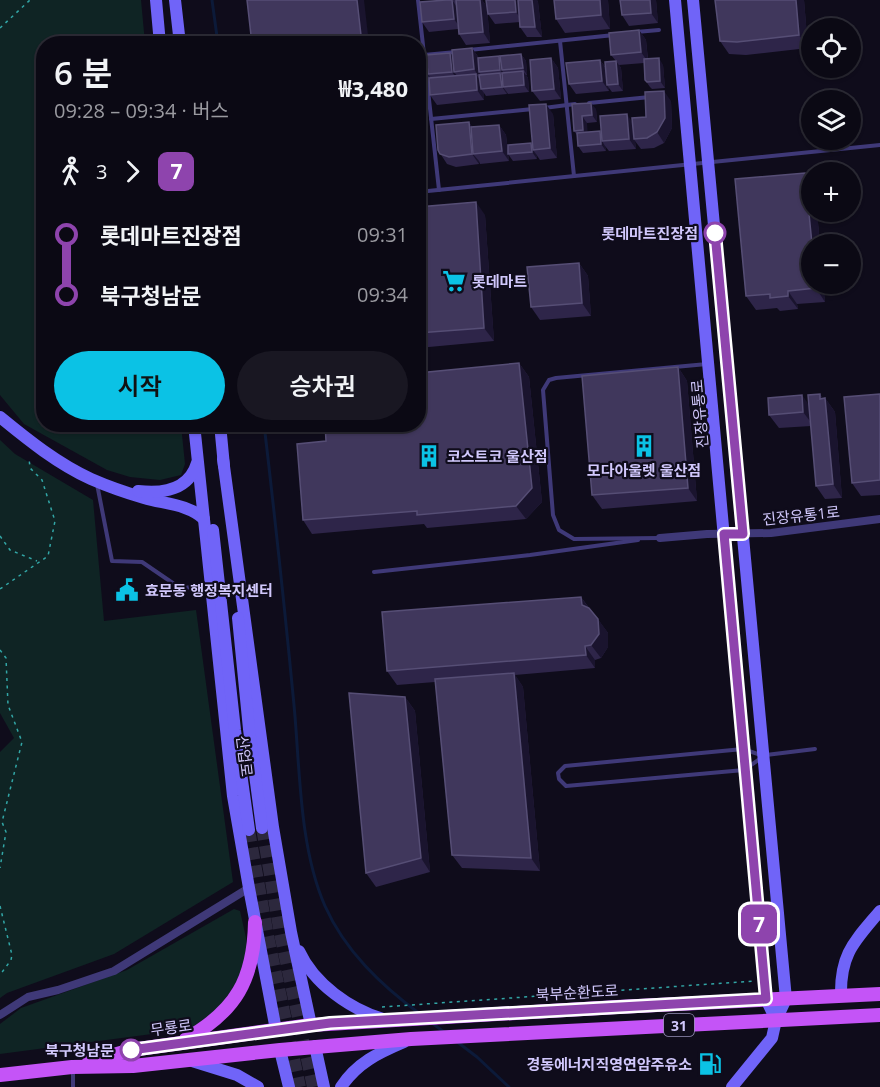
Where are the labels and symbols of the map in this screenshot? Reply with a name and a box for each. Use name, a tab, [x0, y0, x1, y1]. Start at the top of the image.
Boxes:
marker: 롯데마트진장점	[704, 222, 726, 244]
place label: 롯데마트진장점	[601, 223, 698, 243]
supermarket icon: 롯데마트	[441, 268, 467, 294]
place label: 롯데마트	[472, 271, 527, 291]
street label: 진장유통로	[686, 379, 712, 449]
building icon: 모다아울렛 울산점	[631, 433, 657, 459]
building icon: 코스트코 울산점	[416, 443, 442, 469]
place label: 코스트코 울산점	[447, 446, 548, 466]
place label: 모다아울렛 울산점	[587, 460, 701, 480]
street label: 진장유통1로	[761, 501, 841, 529]
public building icon: 효문동 행정복지센터	[114, 577, 140, 603]
place label: 효문동 행정복지센터	[145, 580, 273, 600]
street label: 산업로	[233, 734, 257, 778]
line badge: 7	[740, 904, 778, 944]
street label: 북부순환도로	[535, 980, 619, 1004]
street label: 무룡로	[149, 1014, 193, 1040]
road number: 31	[664, 1014, 694, 1036]
marker: 북구청남문	[120, 1039, 142, 1061]
place label: 북구청남문	[45, 1040, 114, 1060]
fuel station icon: 경동에너지직영연암주유소	[697, 1051, 723, 1077]
place label: 경동에너지직영연암주유소	[526, 1054, 692, 1074]

